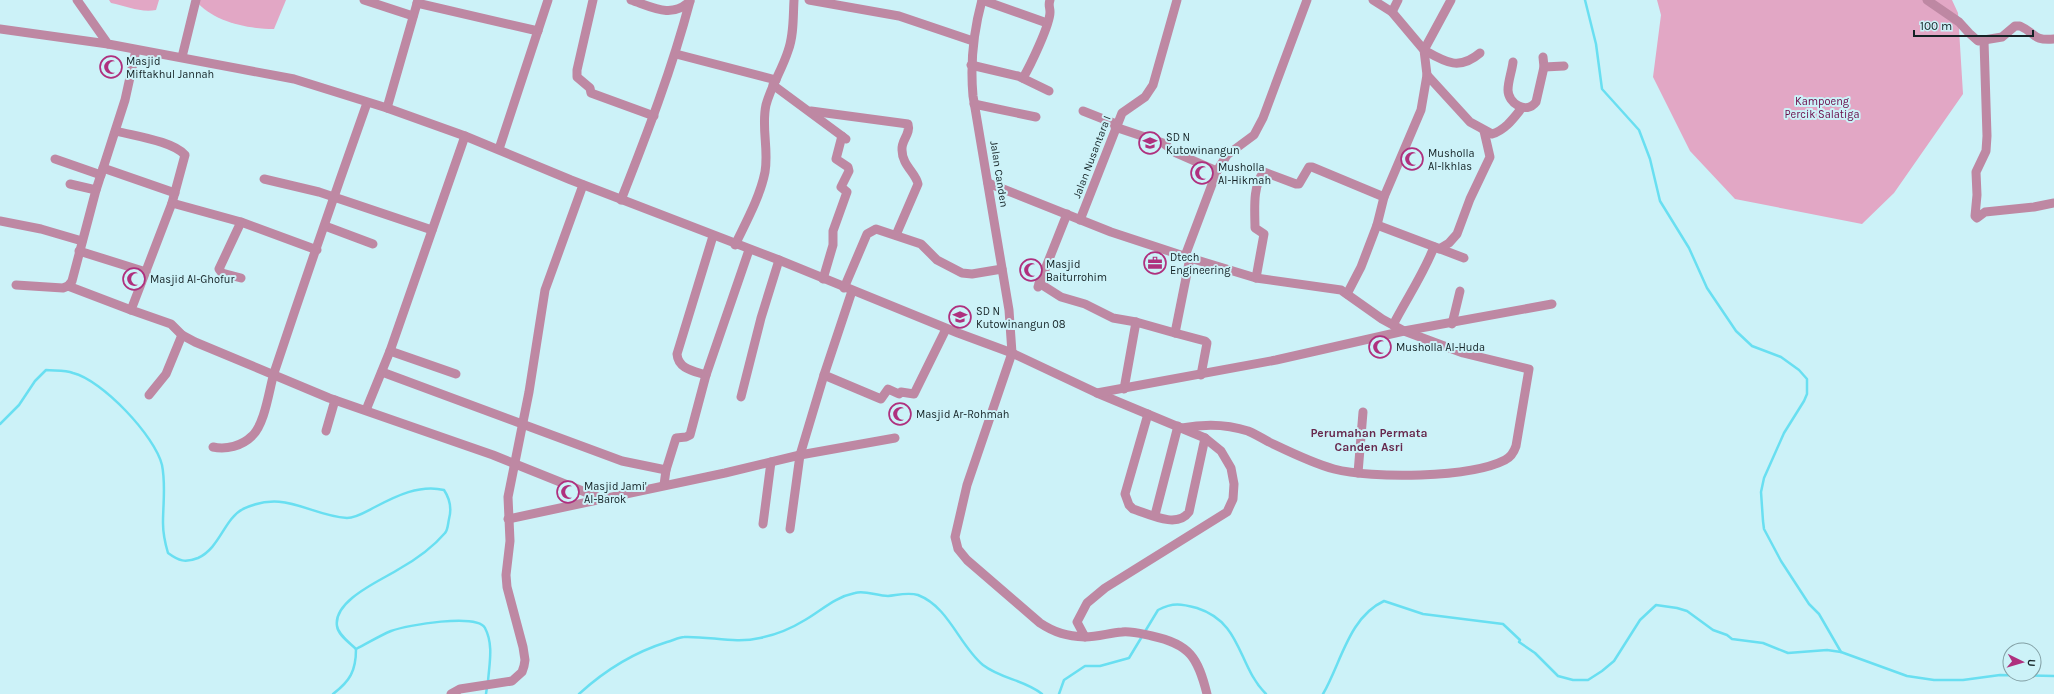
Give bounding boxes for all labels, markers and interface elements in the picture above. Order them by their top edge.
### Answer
scale bar [1914,12,2033,38]
text: 100 m [1920,19,1952,33]
mosque icon: Masjid Miftakhul Jannah [98,54,124,80]
place label: Masjid Miftakhul Jannah [126,55,214,81]
park label: Kampoeng Percik Salatiga [1785,95,1860,121]
street label: Jalan Nusantara I [1070,114,1114,200]
school or university icon: SD N Kutowinangun [1137,130,1163,156]
place label: SD N Kutowinangun [1166,131,1240,157]
street label: Jalan Canden [987,140,1011,208]
mosque icon: Musholla Al-Ikhlas [1399,146,1425,172]
place label: Musholla Al-Ikhlas [1428,147,1475,173]
mosque icon: Musholla Al-Hikmah [1189,160,1215,186]
place label: Musholla Al-Hikmah [1218,161,1271,187]
office icon: Dtech Engineering [1142,250,1168,276]
place label: Dtech Engineering [1170,251,1231,277]
mosque icon: Masjid Baiturrohim [1018,257,1044,283]
place label: Masjid Baiturrohim [1046,258,1107,284]
mosque icon: Masjid Al-Ghofur [121,266,147,292]
place label: Masjid Al-Ghofur [150,273,234,286]
school or university icon: SD N Kutowinangun 08 [947,304,973,330]
place label: SD N Kutowinangun 08 [976,305,1066,331]
mosque icon: Musholla Al-Huda [1367,334,1393,360]
place label: Musholla Al-Huda [1396,341,1485,354]
mosque icon: Masjid Ar-Rohmah [887,401,913,427]
place label: Masjid Ar-Rohmah [916,408,1010,421]
district label: Perumahan Permata Canden Asri [1310,426,1428,454]
mosque icon: Masjid Jami' Al-Barok [555,479,581,505]
place label: Masjid Jami' Al-Barok [584,480,647,506]
north arrow [2002,642,2042,682]
text: U [2025,658,2038,667]

